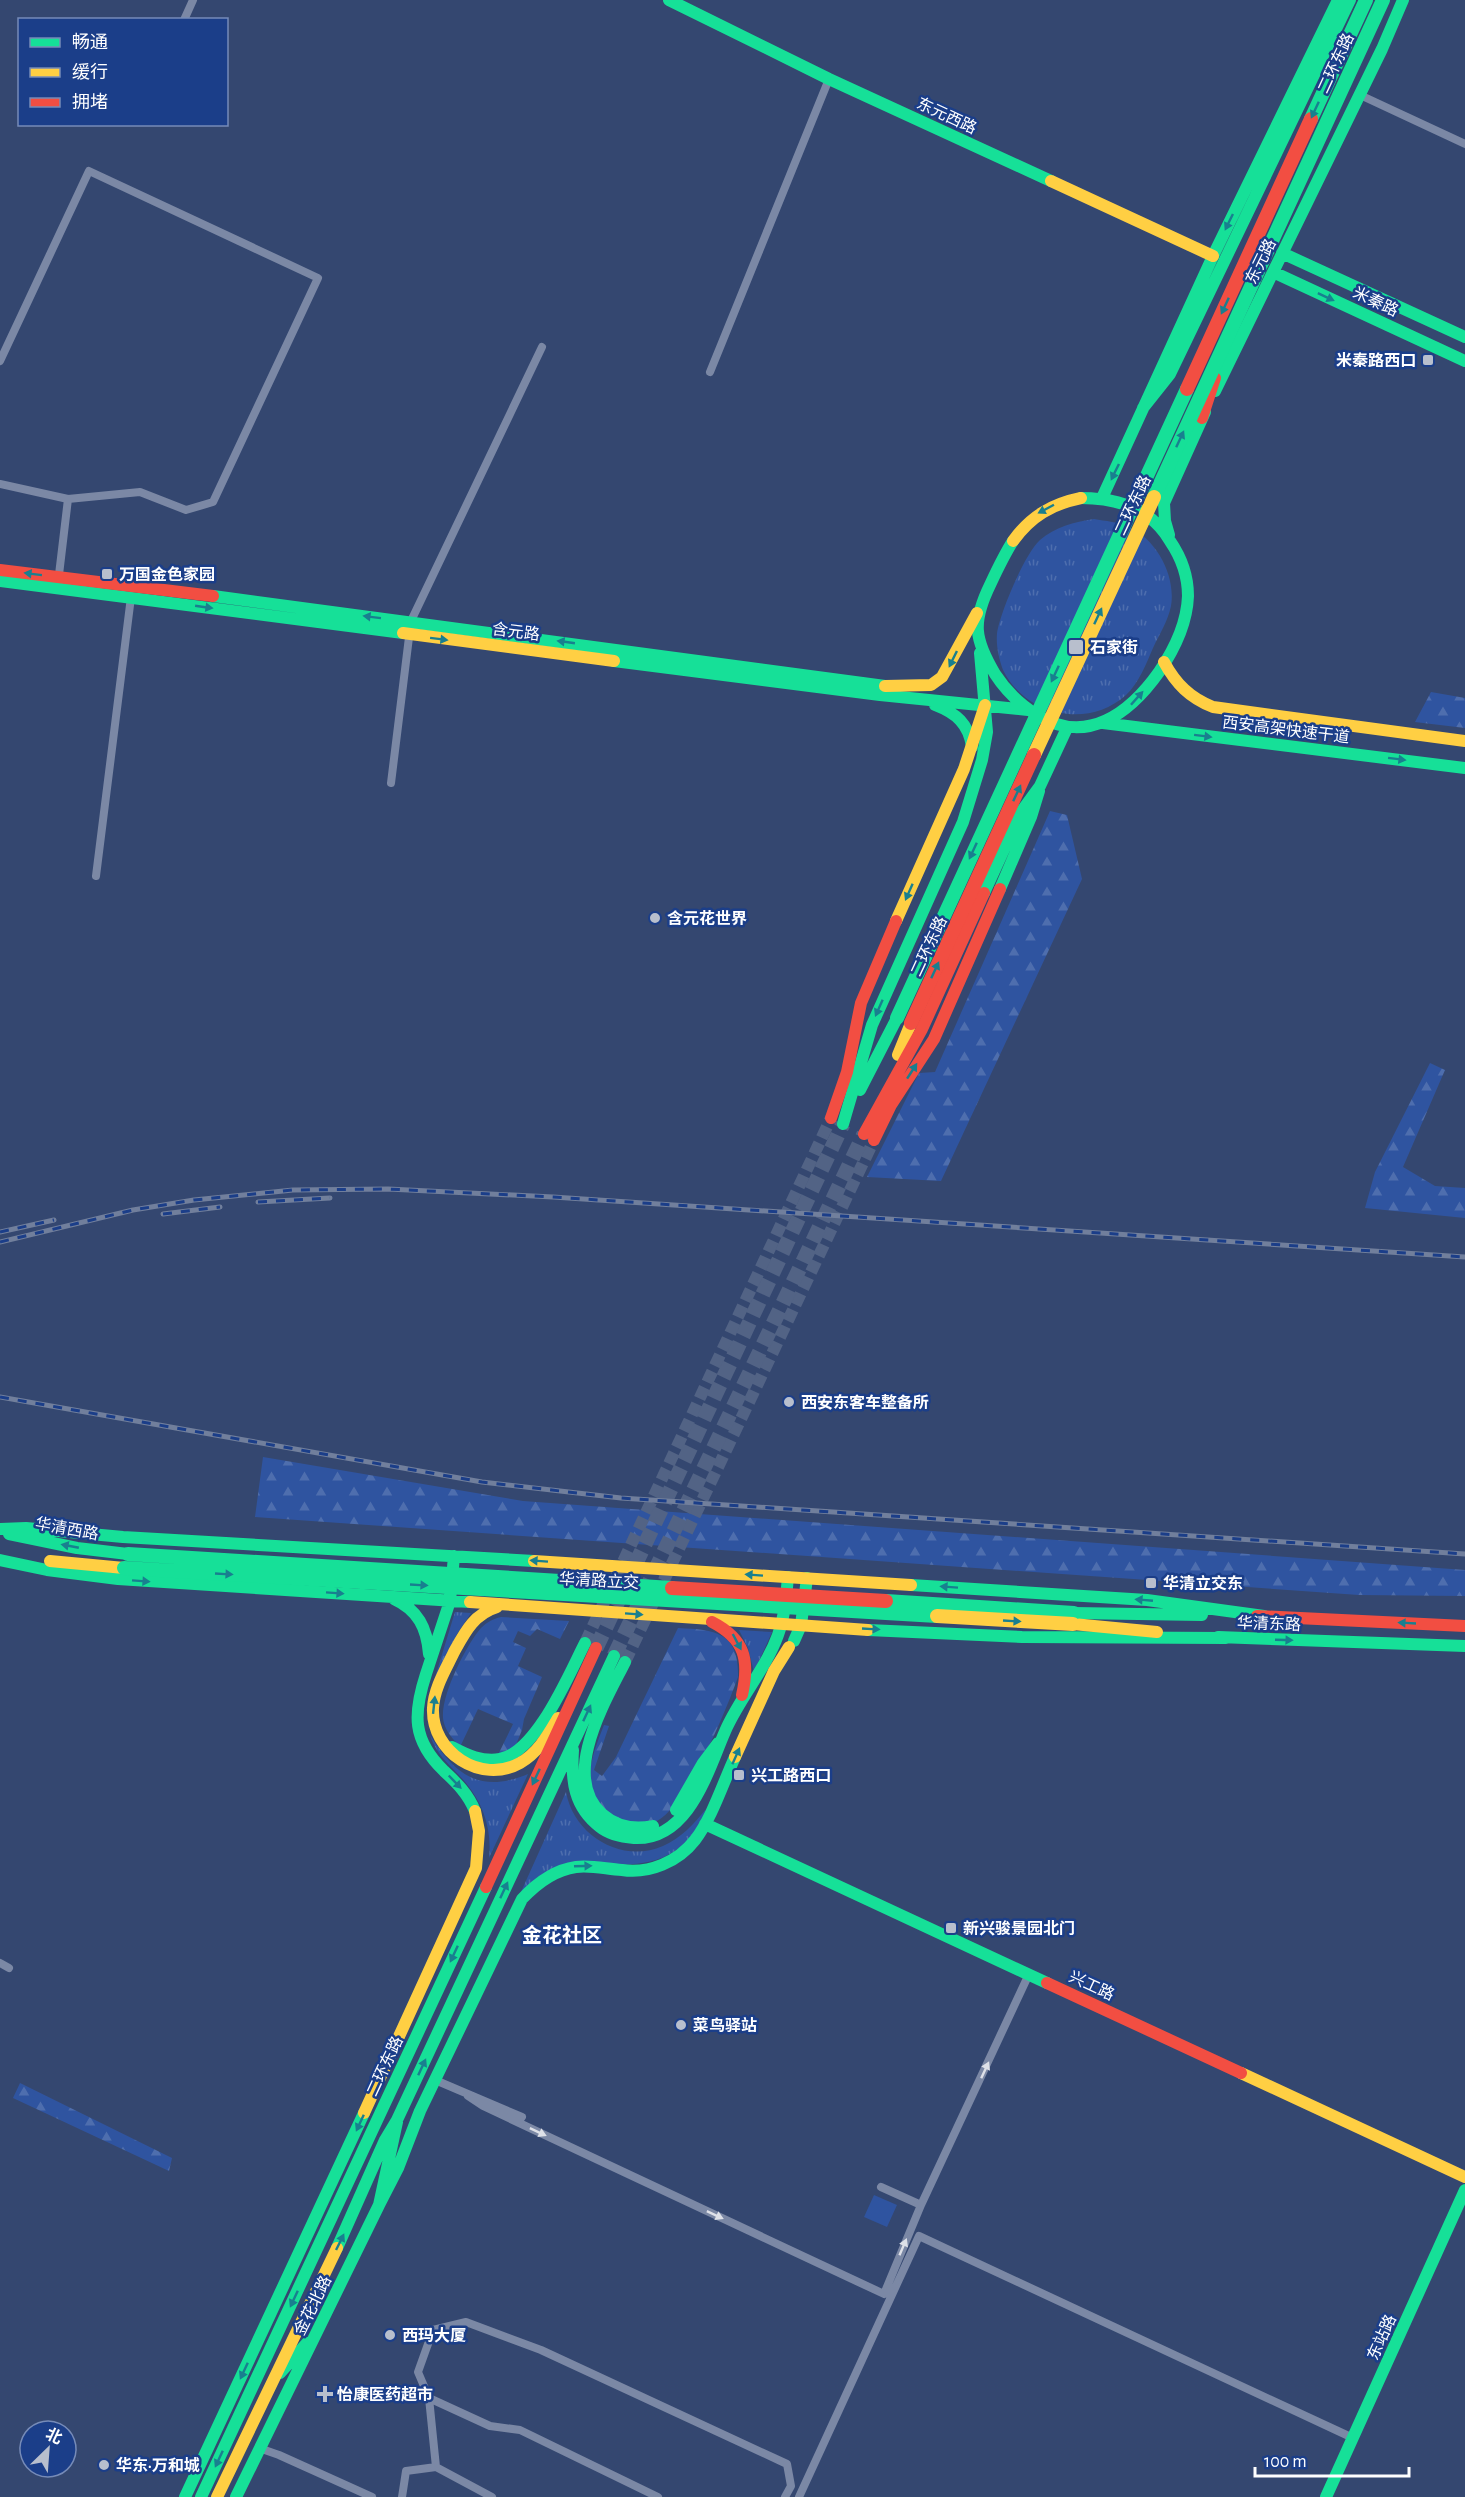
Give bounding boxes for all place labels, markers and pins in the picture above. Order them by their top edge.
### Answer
place label: 米秦路西口 [1336,352,1416,369]
marker: 米秦路西口 [1421,353,1435,367]
place label: 万国金色家园 [119,566,215,583]
marker: 万国金色家园 [100,567,114,581]
marker: 石家街 [1067,638,1085,656]
place label: 石家街 [1090,639,1138,656]
place label: 含元花世界 [667,910,747,927]
marker: 含元花世界 [648,911,662,925]
place label: 西安东客车整备所 [801,1394,929,1411]
marker: 西安东客车整备所 [782,1395,796,1409]
place label: 华清立交东 [1163,1574,1243,1592]
marker: 华清立交东 [1144,1576,1158,1590]
place label: 兴工路西口 [751,1767,831,1784]
marker: 兴工路西口 [732,1768,746,1782]
place label: 新兴骏景园北门 [963,1920,1075,1937]
marker: 新兴骏景园北门 [944,1921,958,1935]
place label: 菜鸟驿站 [693,2017,757,2034]
marker: 菜鸟驿站 [674,2018,688,2032]
place label: 西玛大厦 [402,2327,466,2344]
marker: 西玛大厦 [383,2328,397,2342]
place label: 怡康医药超市 [337,2386,433,2403]
marker: 怡康医药超市 [318,2387,332,2401]
place label: 华东·万和城 [116,2456,200,2474]
marker: 华东·万和城 [97,2458,111,2472]

